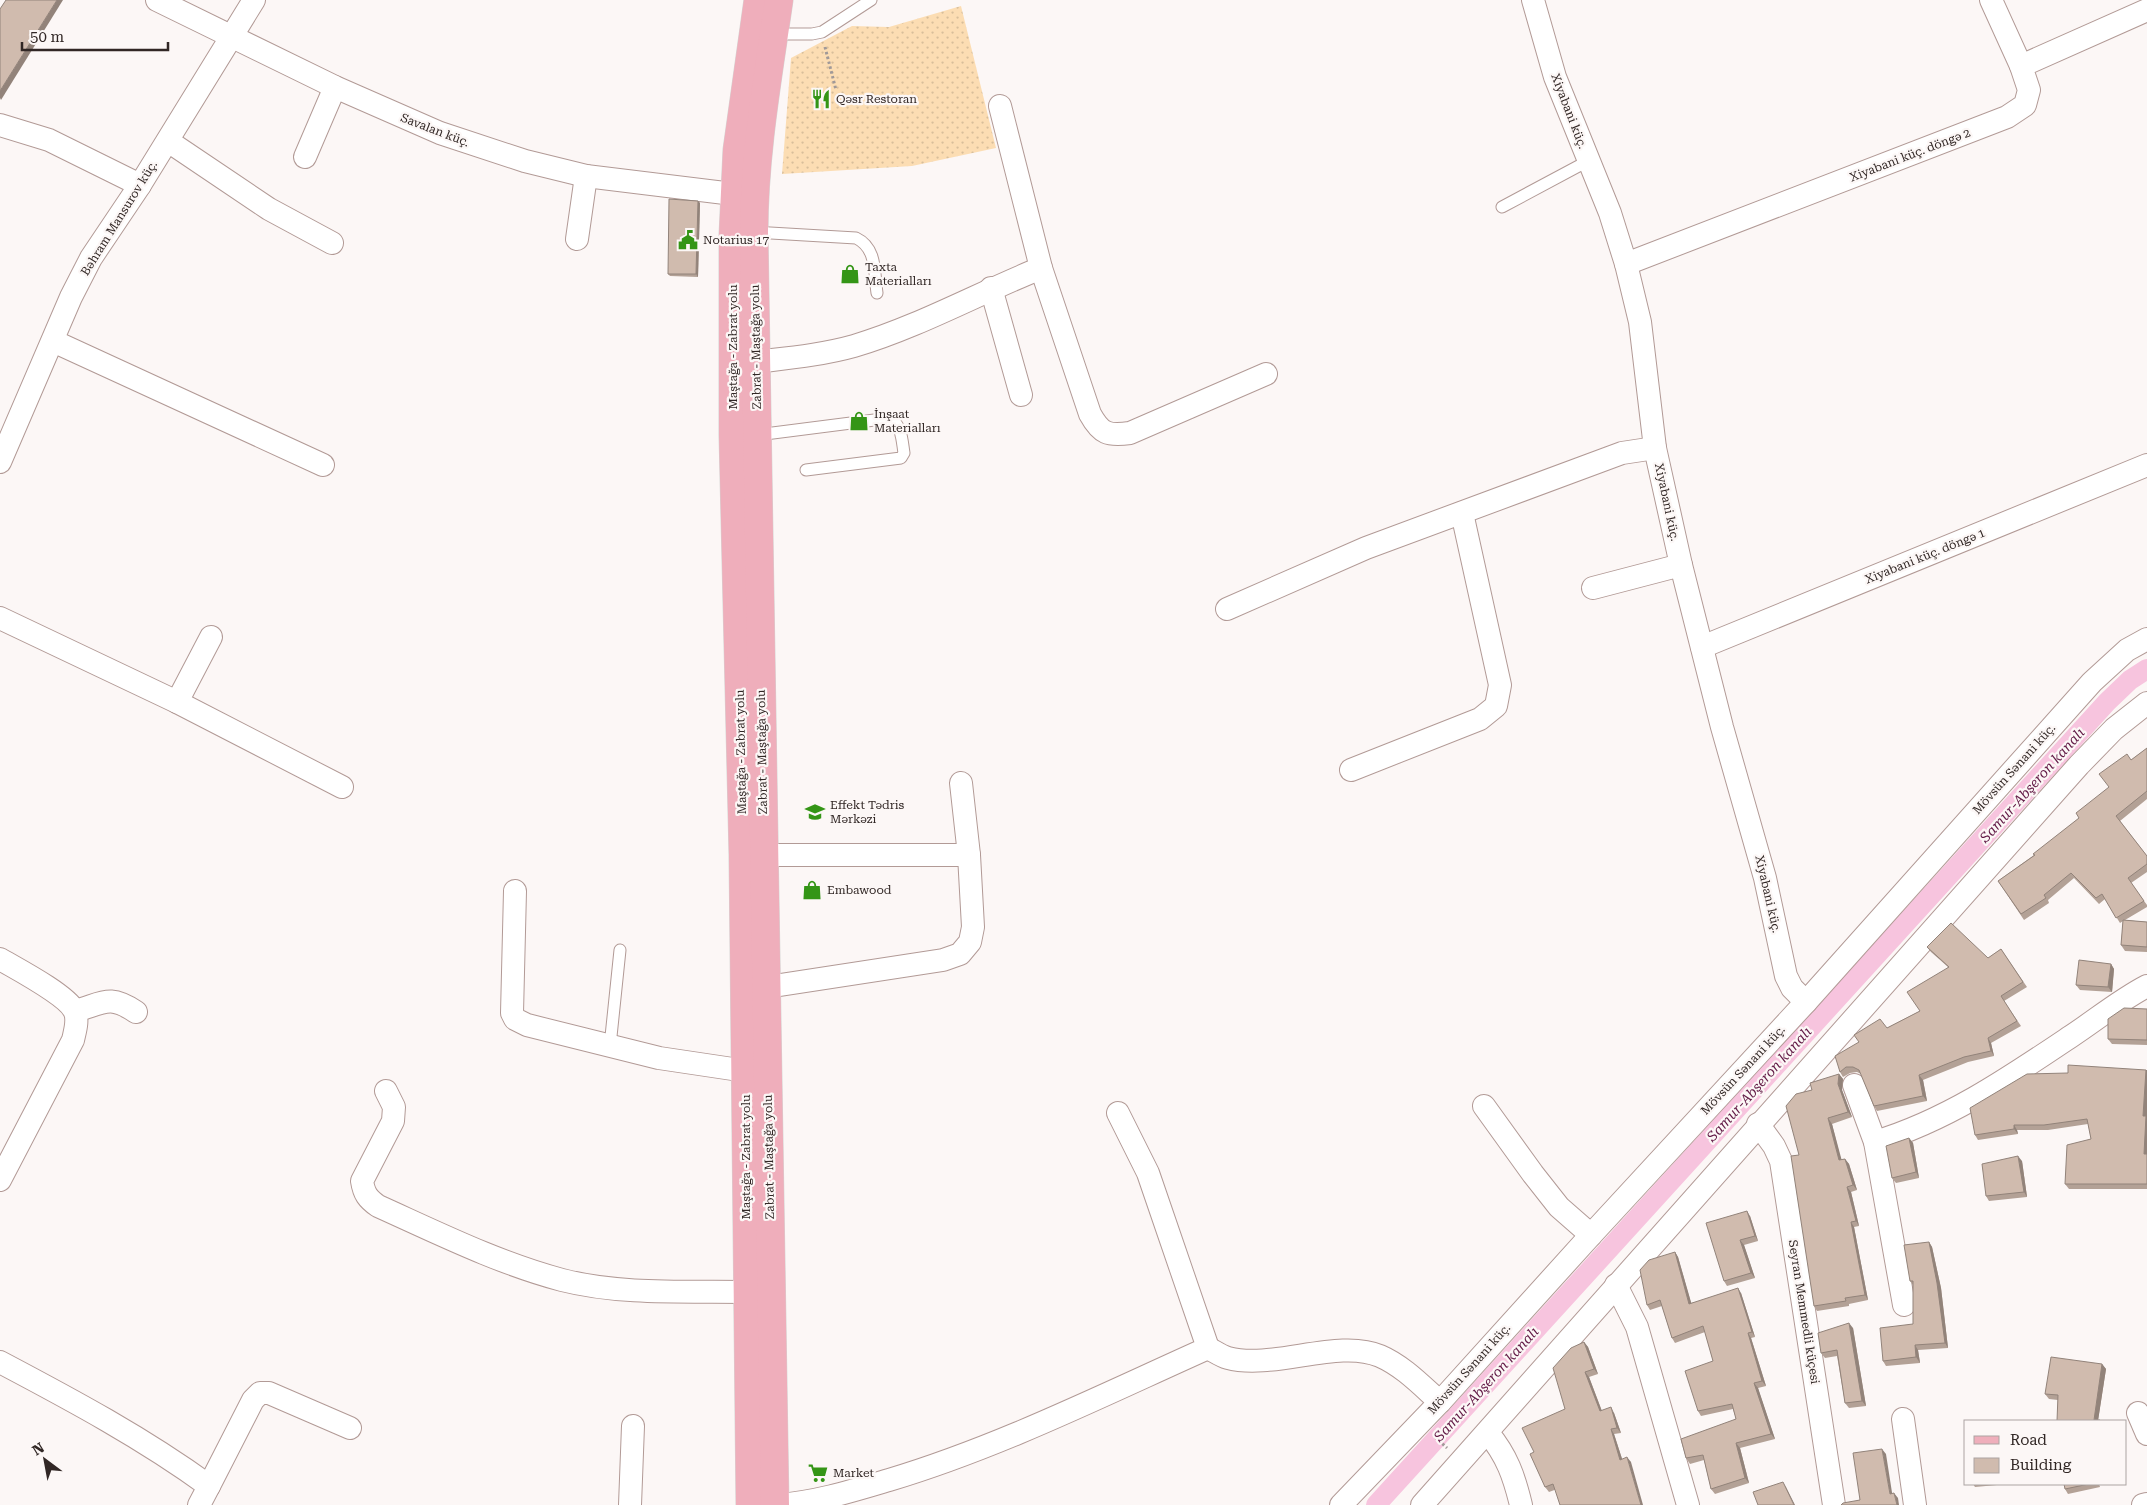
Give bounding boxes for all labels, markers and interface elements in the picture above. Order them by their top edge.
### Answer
scale bar [22,20,169,52]
text: 50 m [30,28,65,46]
street label: Xiyabani küç. [1548,71,1590,151]
restaurant icon: Qəsr Restoran [810,88,832,110]
place label: Qəsr Restoran [836,92,917,106]
street label: Savalan küç. [399,110,471,150]
street label: Xiyabani küç. döngə 2 [1848,125,1973,185]
street label: Bəhram Mansurov küç. [78,158,160,278]
public building icon: Notarius 17 [677,229,699,251]
place label: Notarius 17 [703,233,769,247]
place label: Taxta Materialları [865,260,932,288]
shop icon: Taxta Materialları [839,263,861,285]
street label: Maştağa - Zabrat yolu [726,284,740,409]
street label: Zabrat - Maştağa yolu [748,284,764,410]
place label: İnşaat Materialları [874,407,941,435]
shop icon: İnşaat Materialları [848,410,870,432]
street label: Xiyabani küç. [1652,462,1682,542]
street label: Xiyabani küç. döngə 1 [1863,525,1987,587]
street label: Maştağa - Zabrat yolu [733,689,749,815]
street label: Zabrat - Maştağa yolu [754,689,770,815]
street label: Mövsün Sənani küç. [1970,721,2058,817]
water label: Samur-Abşeron kanalı [1976,725,2088,846]
place label: Effekt Tədris Mərkəzi [830,798,905,826]
school or university icon: Effekt Tədris Mərkəzi [804,801,826,823]
street label: Xiyabani küç. [1752,854,1784,934]
shop icon: Embawood [801,879,823,901]
place label: Embawood [827,883,892,897]
street label: Mövsün Sənani küç. [1698,1023,1788,1117]
water label: Samur-Abşeron kanalı [1703,1024,1815,1145]
street label: Maştağa - Zabrat yolu [739,1094,753,1219]
street label: Zabrat - Maştağa yolu [761,1094,777,1220]
street label: Seyran Memmedli küçesi [1786,1239,1822,1385]
street label: Mövsün Sənani küç. [1425,1321,1513,1417]
water label: Samur-Abşeron kanalı [1430,1324,1542,1445]
legend [1964,1420,2127,1485]
text: Road [2010,1431,2047,1449]
north arrow [20,1435,70,1485]
text: N [29,1439,47,1459]
text: Building [2010,1456,2072,1474]
supermarket icon: Market [807,1462,829,1484]
place label: Market [833,1466,875,1480]

